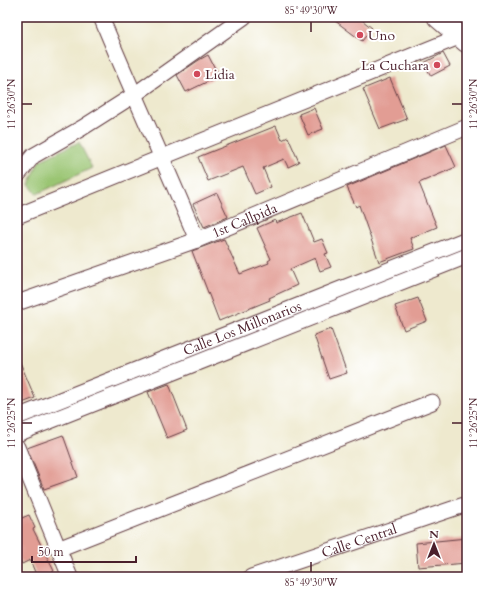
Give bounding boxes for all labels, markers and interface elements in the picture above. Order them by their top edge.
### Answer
text: 85°49'30"W [284,4,339,18]
place label: Uno [368,26,395,45]
marker: Uno [355,30,365,40]
place label: La Cuchara [361,56,429,75]
marker: La Cuchara [432,60,442,70]
place label: Lidia [205,65,235,84]
marker: Lidia [192,69,202,79]
text: 11°26'30"N [5,78,19,129]
text: 11°26'30"N [467,78,481,129]
street label: 1st Callpida [209,199,280,243]
street label: Calle Los Millonarios [180,296,304,360]
text: 11°26'25"N [5,397,19,448]
text: 11°26'25"N [467,397,481,448]
street label: Calle Central [319,519,400,563]
north arrow [414,524,454,564]
text: N [429,527,439,542]
scale bar [32,538,136,564]
text: 50 m [38,544,65,560]
text: 85°49'30"W [284,576,339,590]

